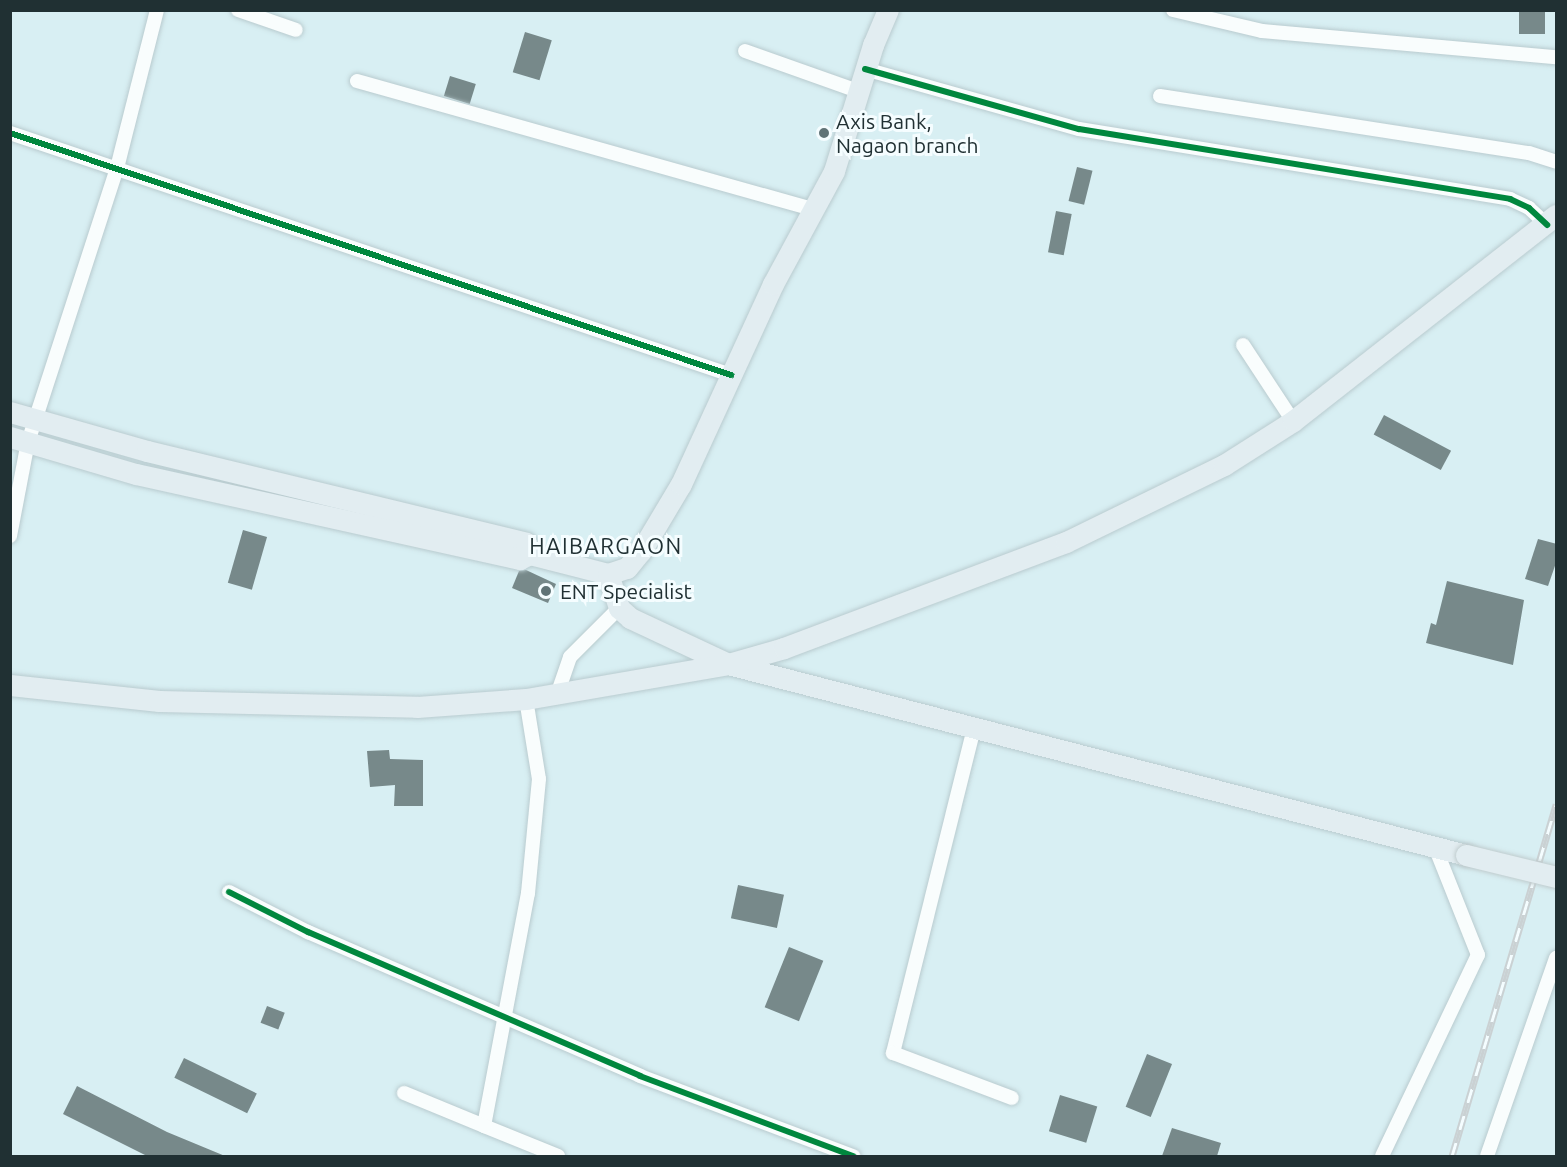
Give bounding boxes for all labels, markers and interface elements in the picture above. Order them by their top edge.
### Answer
place label: Axis Bank, Nagaon branch [836,108,979,158]
marker: Axis Bank, Nagaon branch [817,126,831,140]
district label: HAIBARGAON [529,533,683,559]
place label: ENT Specialist [560,578,692,604]
marker: ENT Specialist [537,582,555,600]

